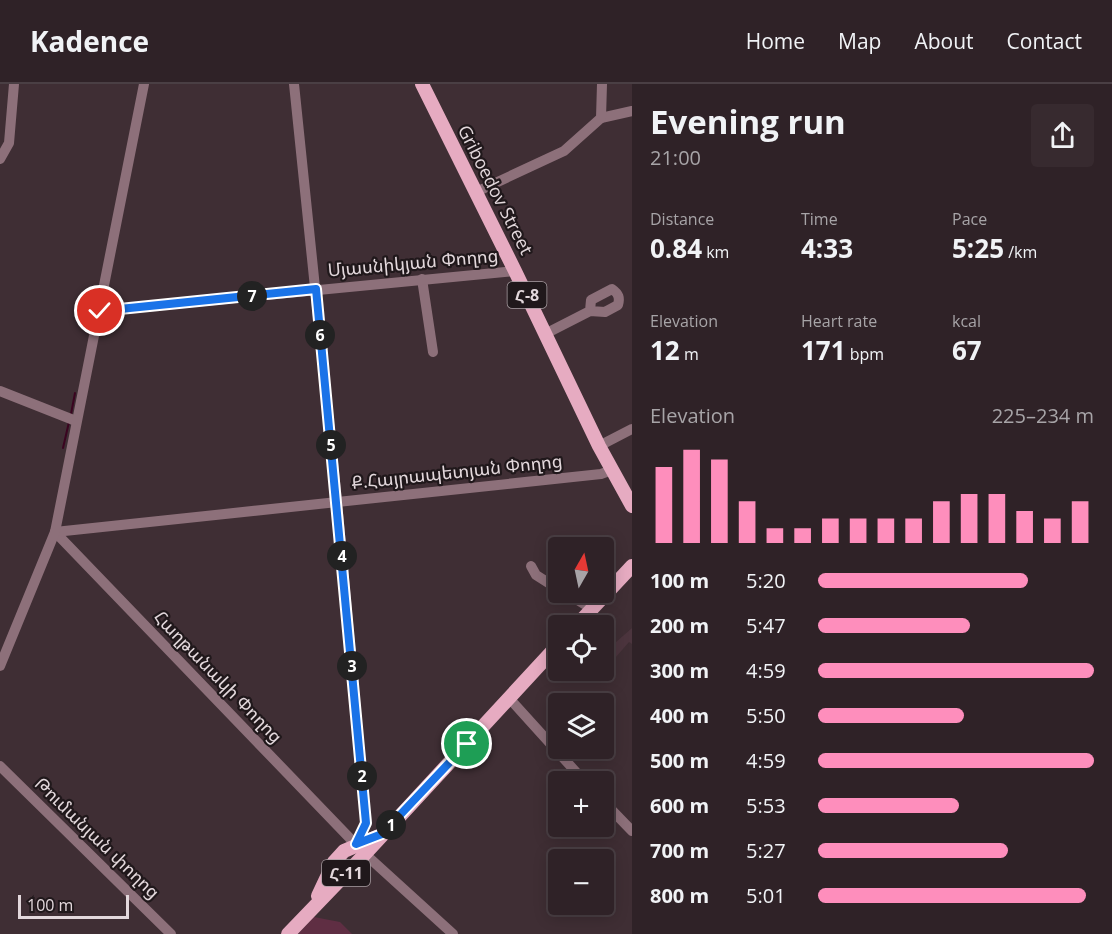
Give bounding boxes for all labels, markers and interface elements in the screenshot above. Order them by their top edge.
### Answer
text: Kadence [30,22,149,60]
text: Home [746,27,805,55]
text: Map [838,27,881,55]
text: About [914,27,974,55]
text: Contact [1007,27,1082,55]
text: Evening run [650,99,846,144]
button: share [1031,104,1094,167]
street label: Griboedov Street [453,121,539,259]
text: 21:00 [650,144,701,171]
text: Distance [650,208,714,230]
text: Time [801,208,838,230]
text: Pace [952,208,987,230]
text: 0.84 [650,230,702,266]
text: 4:33 [801,230,853,266]
text: 5:25 [952,230,1004,266]
text: km [702,241,729,263]
text: /km [1004,241,1037,263]
street label: Մյասնիկյան Փողոց [327,243,499,281]
pin: 7 [237,281,267,311]
road number: Հ-8 [508,282,546,308]
pin [74,285,125,336]
text: 7 [247,285,257,307]
icon: check [83,294,116,327]
text: Elevation [650,310,718,332]
text: Heart rate [801,310,877,332]
text: kcal [952,310,981,332]
pin: 6 [305,320,335,350]
text: 6 [315,324,325,346]
text: 12 [650,332,680,368]
text: 171 [801,332,846,368]
text: 67 [952,332,982,368]
text: m [680,343,699,365]
text: bpm [846,343,884,365]
text: Elevation [650,402,735,429]
text: 225–234 m [992,402,1094,429]
pin: 5 [316,430,346,460]
text: 5 [326,434,336,456]
street label: Ք.Հայրապետյան Փողոց [350,448,563,494]
north arrow [548,537,614,603]
map controls [548,537,614,915]
pin: 4 [327,541,357,571]
text: 4 [337,545,347,567]
text: 100 m [650,567,709,594]
text: 5:20 [746,567,786,594]
street label: Հաղթանակի Փողոց [149,605,288,748]
text: 200 m [650,612,709,639]
text: 5:47 [746,612,786,639]
button: locate [548,615,614,681]
pin: 3 [337,651,367,681]
text: 3 [347,655,357,677]
text: 300 m [650,657,709,684]
text: 4:59 [746,657,786,684]
button: layers [548,693,614,759]
text: 400 m [650,702,709,729]
text: 5:50 [746,702,786,729]
pin [441,718,492,769]
icon: arrive [450,727,483,760]
text: 500 m [650,747,709,774]
text: 4:59 [746,747,786,774]
pin: 2 [347,761,377,791]
text: 2 [357,765,367,787]
street label: Թումանյան փողոց [30,771,165,903]
button: + [548,771,614,837]
text: 600 m [650,792,709,819]
text: 5:53 [746,792,786,819]
pin: 1 [376,810,406,840]
text: 1 [386,814,396,836]
text: 700 m [650,837,709,864]
text: 5:27 [746,837,786,864]
button: − [548,849,614,915]
road number: Հ-11 [322,860,370,886]
text: 800 m [650,882,709,909]
text: 5:01 [746,882,786,909]
scale bar [18,892,129,920]
text: 100 m [27,894,73,916]

